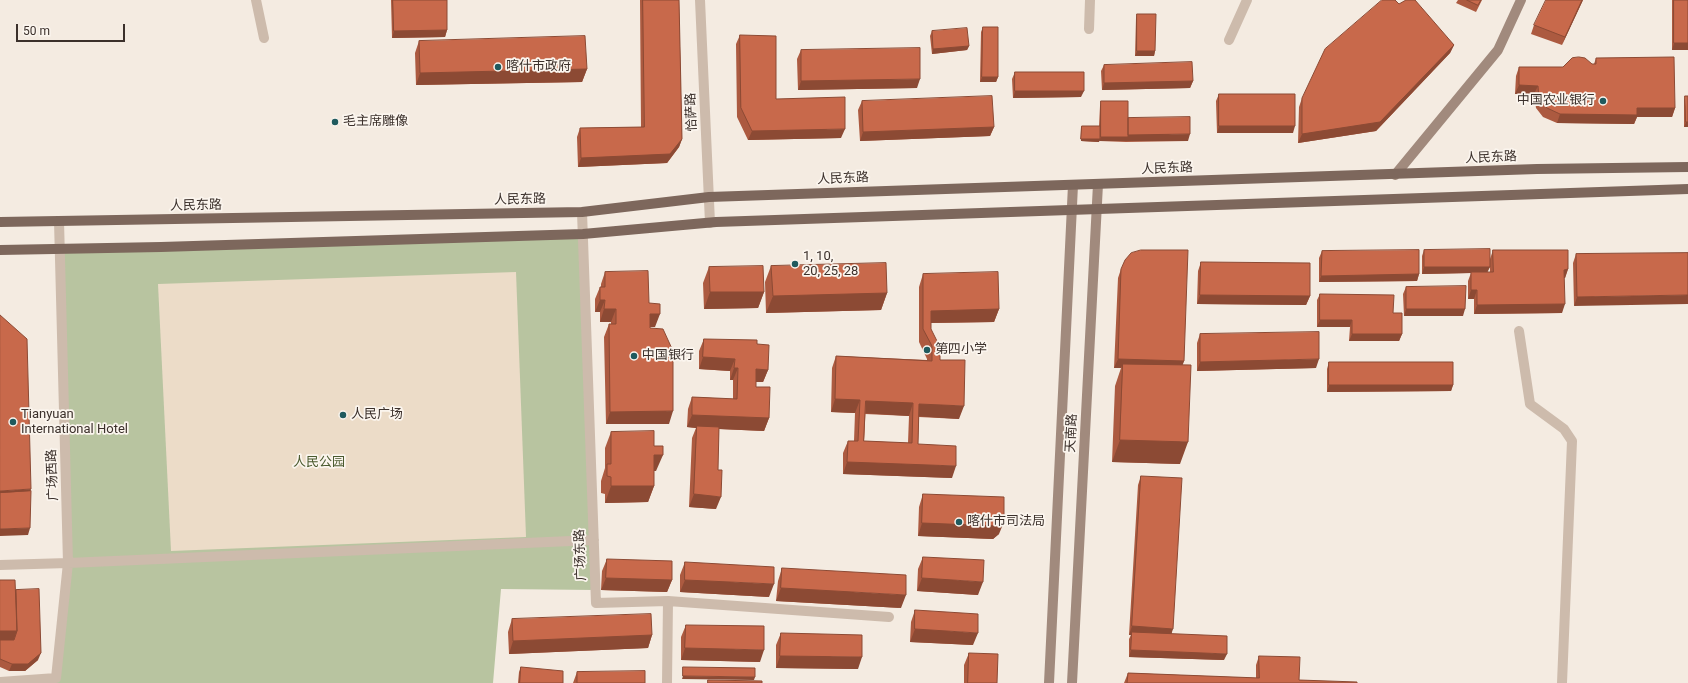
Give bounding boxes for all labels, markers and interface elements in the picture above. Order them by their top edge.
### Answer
scale bar [18,16,127,42]
text: 50 m [23,24,50,38]
place label: 喀什市政府 [506,59,571,75]
marker: 喀什市政府 [493,62,503,72]
street label: 恰萨路 [684,92,700,132]
place label: 中国农业银行 [1517,93,1595,109]
marker: 中国农业银行 [1598,96,1608,106]
place label: 毛主席雕像 [343,114,408,130]
marker: 毛主席雕像 [330,117,340,127]
street label: 人民东路 [1465,149,1517,167]
street label: 人民东路 [1141,160,1193,178]
street label: 人民东路 [817,170,869,188]
street label: 人民东路 [494,192,546,208]
street label: 人民东路 [170,198,222,214]
place label: 1, 10, 20, 25, 28 [803,249,858,280]
marker: 1, 10, 20, 25, 28 [790,259,800,269]
place label: 第四小学 [935,342,987,358]
marker: 第四小学 [922,345,932,355]
place label: 中国银行 [642,348,694,364]
marker: 中国银行 [629,351,639,361]
place label: Tianyuan International Hotel [21,407,128,438]
place label: 人民广场 [351,407,403,423]
marker: 人民广场 [338,410,348,420]
street label: 天南路 [1063,413,1081,453]
marker: Tianyuan International Hotel [8,417,18,427]
street label: 广场西路 [44,449,62,501]
park label: 人民公园 [293,455,345,471]
place label: 喀什市司法局 [967,514,1045,530]
marker: 喀什市司法局 [954,517,964,527]
street label: 广场东路 [572,529,590,581]

